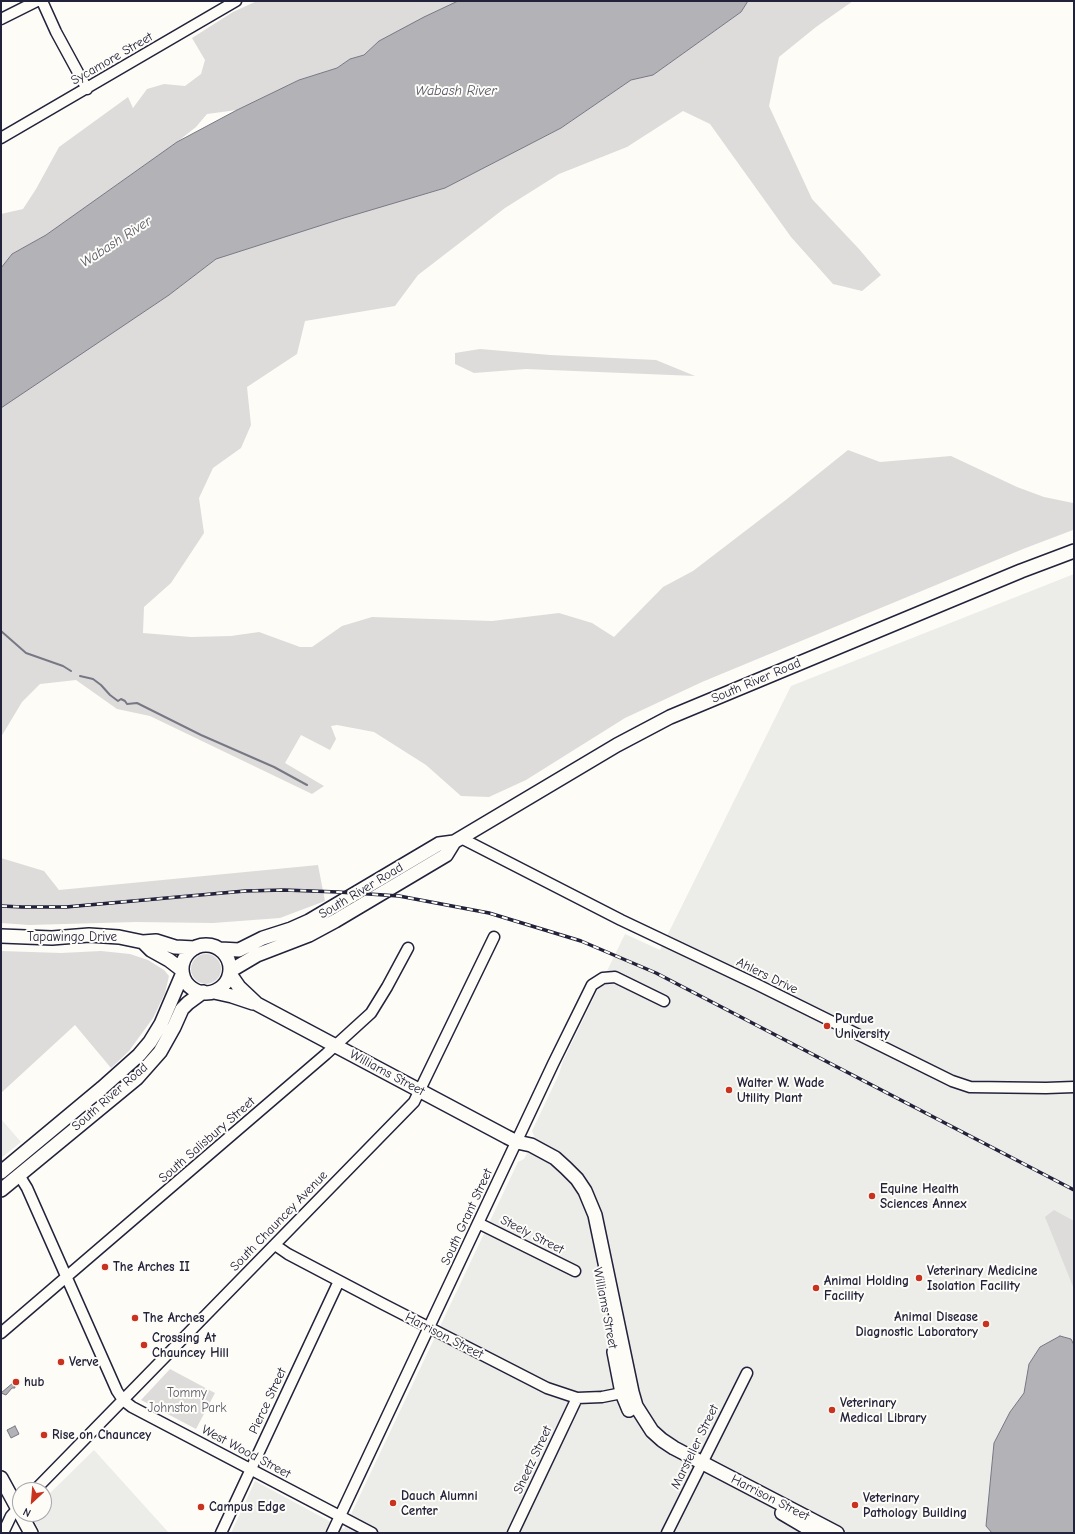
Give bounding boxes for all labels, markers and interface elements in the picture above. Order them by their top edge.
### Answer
street label: Sycamore Street [68,29,156,89]
water label: Wabash River [415,83,497,99]
water label: Wabash River [77,213,155,271]
street label: South River Road [709,655,803,707]
street label: South River Road [316,860,406,922]
street label: Tapawingo Drive [27,929,117,945]
street label: Ahlers Drive [734,954,800,998]
place label: Purdue University [835,1011,890,1042]
marker: Purdue University [822,1021,832,1031]
street label: Williams Street [347,1047,427,1099]
street label: South River Road [69,1060,151,1134]
place label: Walter W. Wade Utility Plant [737,1075,824,1106]
marker: Walter W. Wade Utility Plant [724,1085,734,1095]
street label: South Salisbury Street [156,1094,258,1186]
street label: South Grant Street [438,1166,496,1268]
street label: South Chauncey Avenue [227,1167,331,1275]
place label: Equine Health Sciences Annex [880,1181,967,1212]
marker: Equine Health Sciences Annex [867,1191,877,1201]
street label: Steely Street [498,1212,566,1258]
place label: The Arches II [113,1259,190,1275]
marker: The Arches II [100,1262,110,1272]
place label: Veterinary Medicine Isolation Facility [927,1263,1037,1294]
street label: Williams Street [589,1266,621,1350]
place label: Animal Holding Facility [824,1273,909,1304]
marker: Veterinary Medicine Isolation Facility [914,1273,924,1283]
marker: Animal Holding Facility [811,1283,821,1293]
place label: Animal Disease Diagnostic Laboratory [855,1309,978,1340]
place label: The Arches [143,1310,205,1326]
street label: Harrison Street [402,1310,486,1362]
marker: The Arches [130,1313,140,1323]
marker: Animal Disease Diagnostic Laboratory [981,1319,991,1329]
place label: Crossing At Chauncey Hill [152,1330,229,1361]
marker: Crossing At Chauncey Hill [139,1340,149,1350]
place label: Verve [69,1354,99,1370]
marker: Verve [56,1357,66,1367]
street label: Pierce Street [246,1365,290,1437]
place label: hub [24,1374,44,1390]
marker: hub [11,1377,21,1387]
park label: Tommy Johnston Park [147,1385,227,1416]
place label: Veterinary Medical Library [840,1395,927,1426]
street label: Marsteller Street [668,1402,722,1492]
marker: Veterinary Medical Library [827,1405,837,1415]
street label: West Wood Street [199,1422,293,1482]
street label: Sheetz Street [510,1423,556,1497]
place label: Rise on Chauncey [52,1427,151,1443]
marker: Rise on Chauncey [39,1430,49,1440]
street label: Harrison Street [728,1472,812,1524]
north arrow [12,1482,52,1522]
place label: Dauch Alumni Center [401,1488,478,1519]
place label: Veterinary Pathology Building [863,1490,967,1521]
marker: Dauch Alumni Center [388,1498,398,1508]
place label: Campus Edge [209,1499,285,1515]
marker: Veterinary Pathology Building [850,1500,860,1510]
marker: Campus Edge [196,1502,206,1512]
text: N [21,1505,33,1520]

